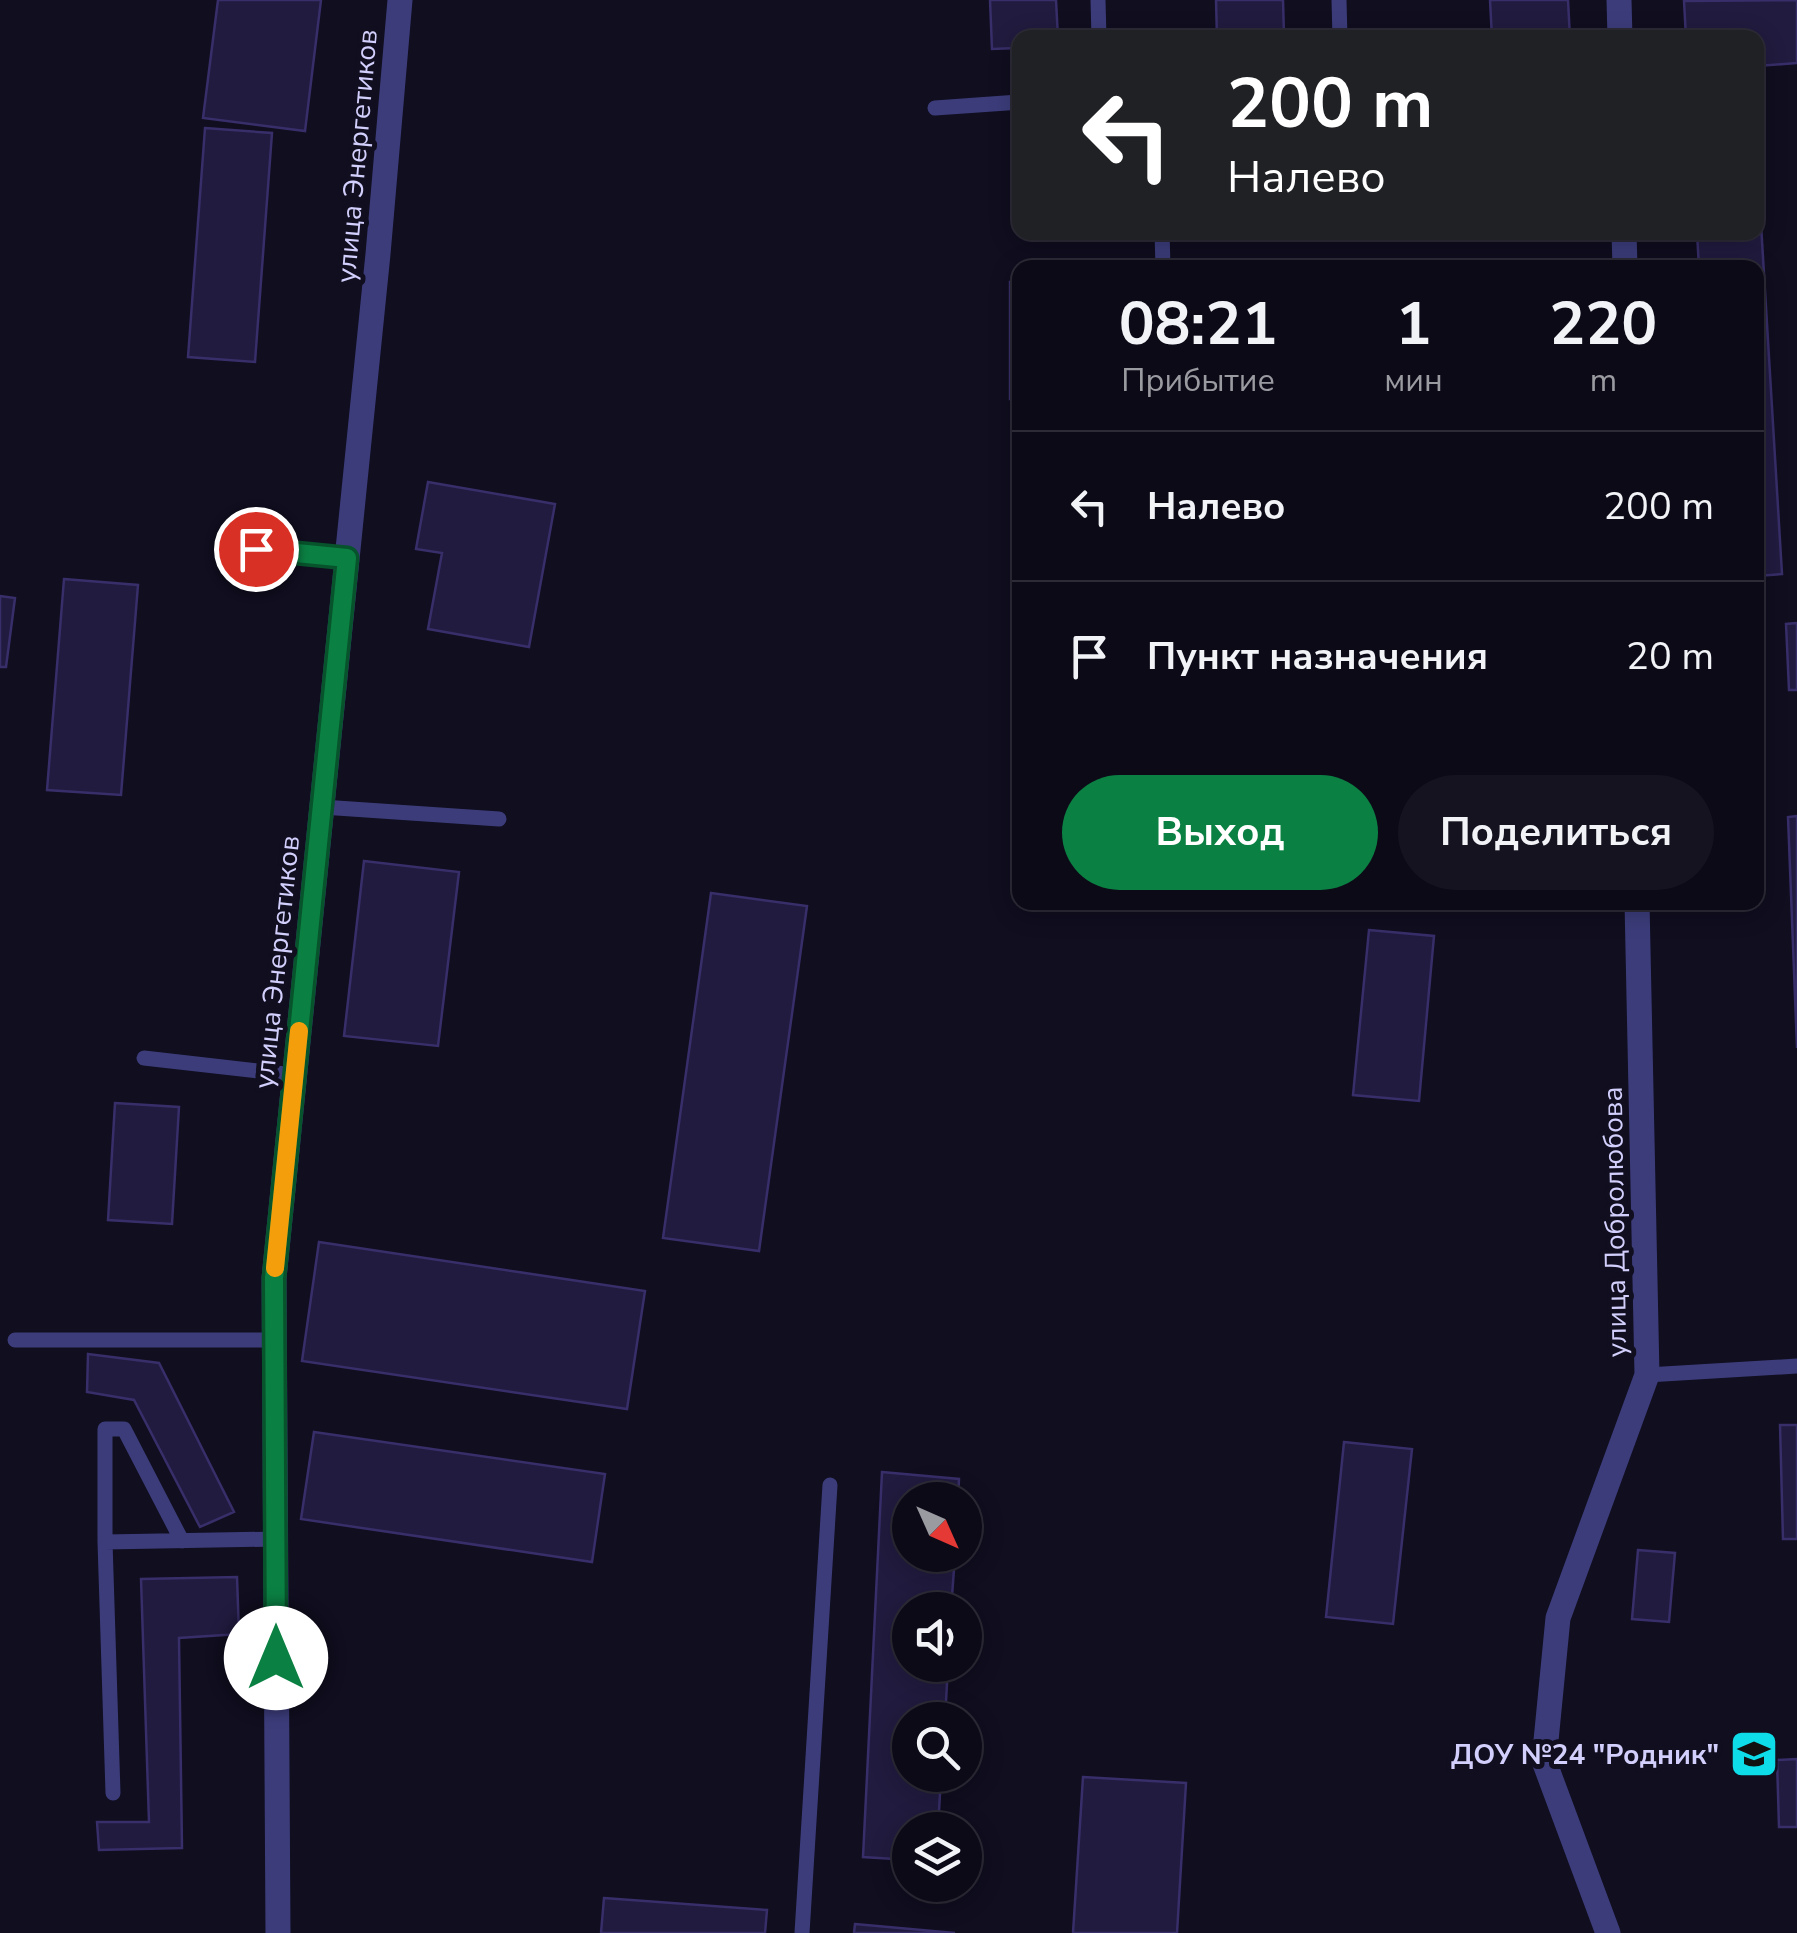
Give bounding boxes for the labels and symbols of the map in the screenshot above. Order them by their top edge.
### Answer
street label: улица Энергетиков [327,28,387,284]
pin [214,507,299,592]
street label: улица Энергетиков [245,834,309,1091]
street label: улица Добролюбова [1594,1086,1636,1358]
north arrow [892,1482,982,1572]
position arrow [224,1606,328,1710]
school or university icon: ДОУ №24 "Родник" [1728,1728,1780,1780]
place label: ДОУ №24 "Родник" [1451,1736,1719,1774]

